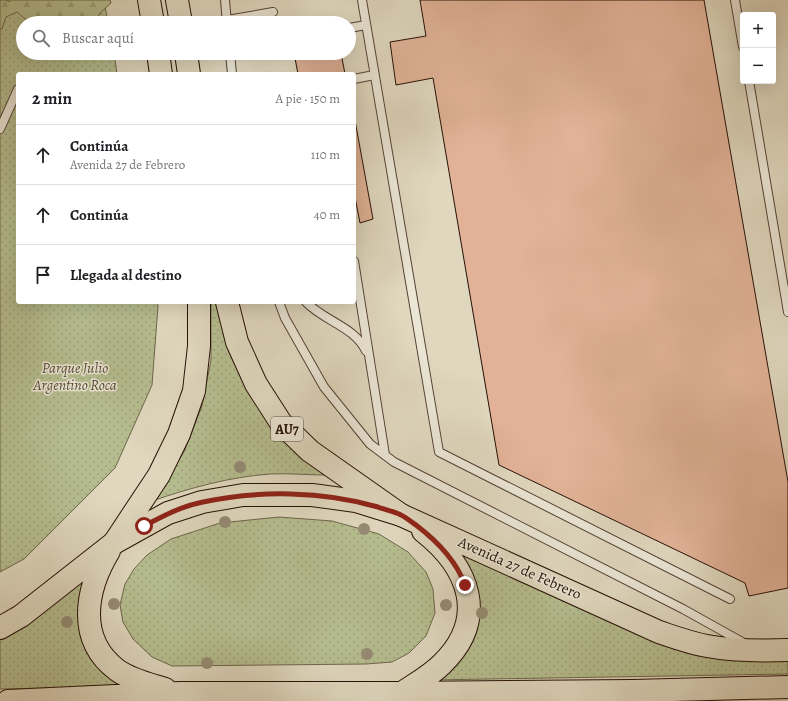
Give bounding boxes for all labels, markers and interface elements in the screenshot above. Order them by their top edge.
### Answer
map controls [740,12,776,84]
button: + [740,12,776,48]
search box [16,16,356,60]
icon: search [30,27,52,49]
text: Buscar aquí [62,28,134,48]
button: − [740,48,776,84]
text: 2 min [32,87,72,110]
text: A pie · 150 m [275,90,340,107]
text: Continúa [70,136,128,156]
icon: ahead [32,144,54,166]
text: 110 m [311,146,340,163]
text: Avenida 27 de Febrero [70,156,185,173]
icon: ahead [32,204,54,226]
text: Continúa [70,205,128,225]
text: 40 m [314,206,340,223]
icon: arrive [32,264,54,286]
text: Llegada al destino [70,265,182,285]
park label: Parque Julio Argentino Roca [32,358,117,395]
road number: AU7 [271,417,303,441]
route start [135,517,153,535]
street label: Avenida 27 de Febrero [454,531,585,604]
route end [456,576,474,594]

